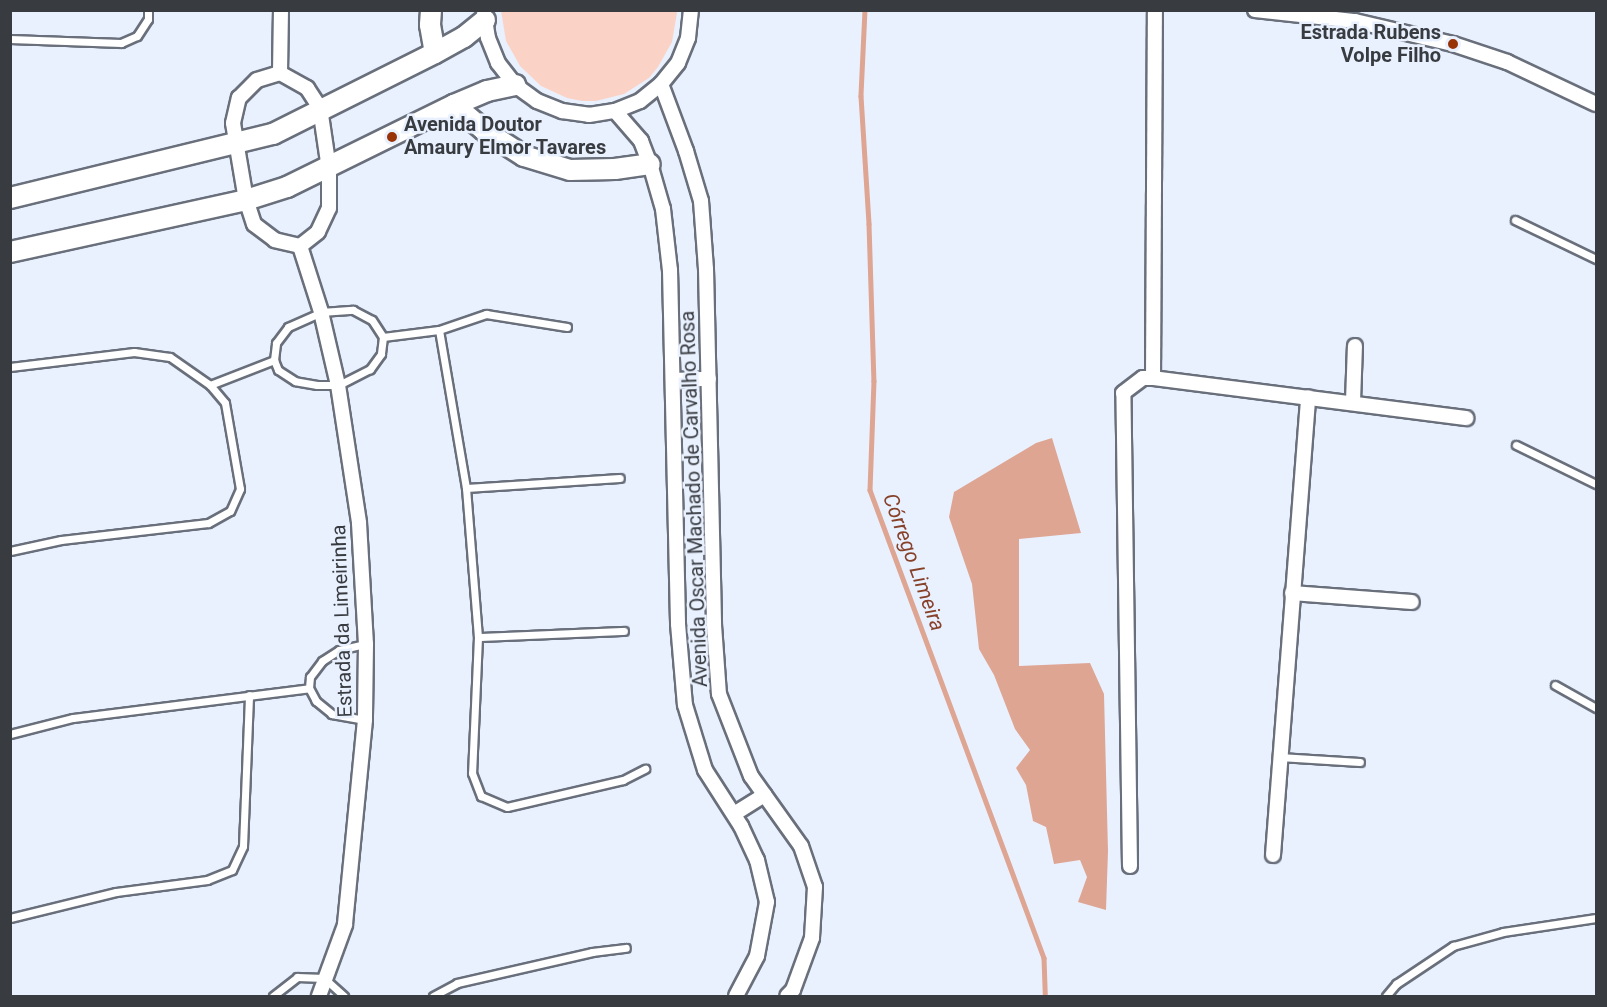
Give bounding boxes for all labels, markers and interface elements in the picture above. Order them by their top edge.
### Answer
place label: Estrada Rubens Volpe Filho [1301,20,1441,67]
marker: Estrada Rubens Volpe Filho [1446,37,1460,51]
place label: Avenida Doutor Amaury Elmor Tavares [404,113,607,160]
marker: Avenida Doutor Amaury Elmor Tavares [385,130,399,144]
street label: Avenida Oscar Machado de Carvalho Rosa [675,310,713,688]
water label: Córrego Limeira [877,490,951,634]
street label: Estrada da Limeirinha [327,524,357,718]

